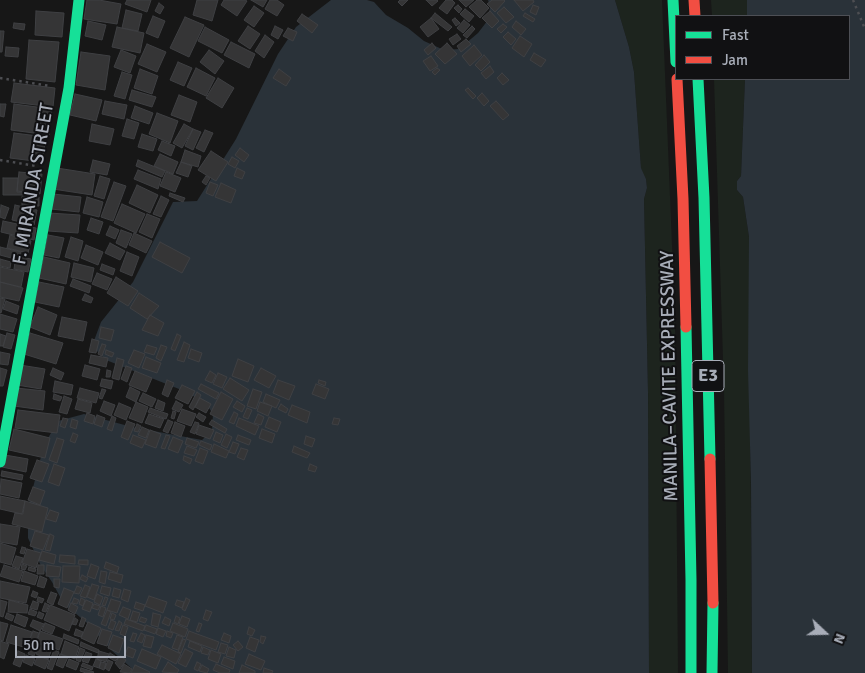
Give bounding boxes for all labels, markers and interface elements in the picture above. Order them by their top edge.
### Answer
legend [675,15,850,80]
text: Fast [722,26,749,44]
text: Jam [722,51,748,69]
street label: F. MIRANDA STREET [9,101,59,267]
street label: MANILA–CAVITE EXPRESSWAY [656,250,684,502]
road number: E3 [692,361,724,392]
north arrow [800,608,850,658]
scale bar [18,626,129,658]
text: N [830,631,849,646]
text: 50 m [23,636,54,654]

